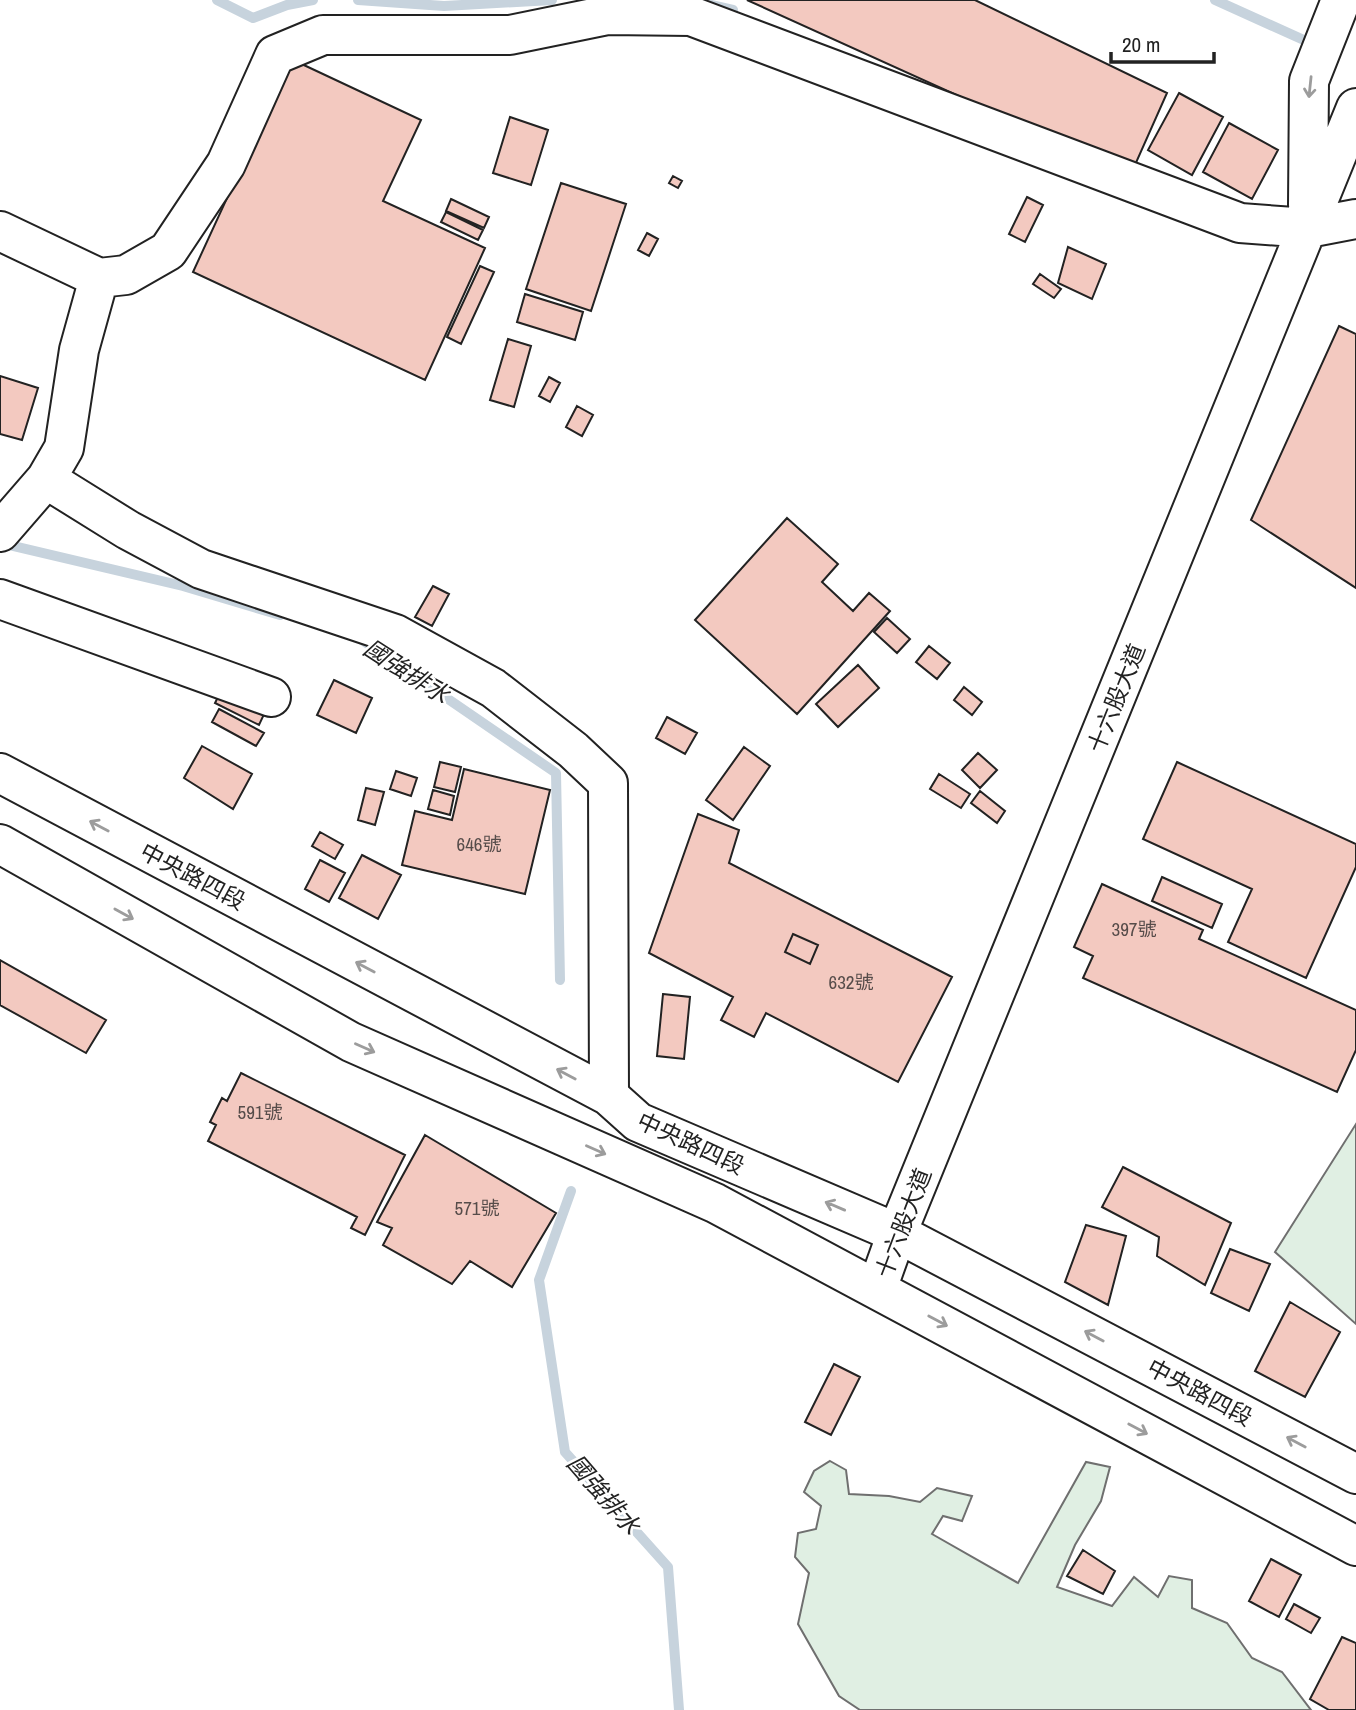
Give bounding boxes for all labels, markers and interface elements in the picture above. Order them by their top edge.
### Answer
scale bar [1111,21,1214,65]
text: 20 m [1122,30,1160,59]
one-way arrow [1303,75,1316,98]
water label: 國強排水 [358,631,457,711]
street label: 十六股大道 [1080,639,1152,757]
one-way arrow [90,819,110,833]
house number: 646號 [457,831,502,857]
street label: 中央路四段 [135,835,251,917]
one-way arrow [113,907,133,921]
house number: 397號 [1112,916,1157,942]
one-way arrow [356,960,376,974]
house number: 632號 [829,969,874,995]
one-way arrow [354,1042,375,1055]
one-way arrow [557,1066,577,1080]
house number: 591號 [238,1099,283,1125]
street label: 中央路四段 [632,1105,750,1181]
one-way arrow [584,1144,606,1157]
street label: 十六股大道 [868,1164,938,1282]
house number: 571號 [455,1195,500,1221]
one-way arrow [824,1199,846,1212]
one-way arrow [927,1314,947,1328]
one-way arrow [1084,1329,1105,1343]
street label: 中央路四段 [1142,1351,1258,1433]
one-way arrow [1127,1423,1148,1436]
one-way arrow [1286,1435,1306,1449]
water label: 國強排水 [560,1447,648,1541]

